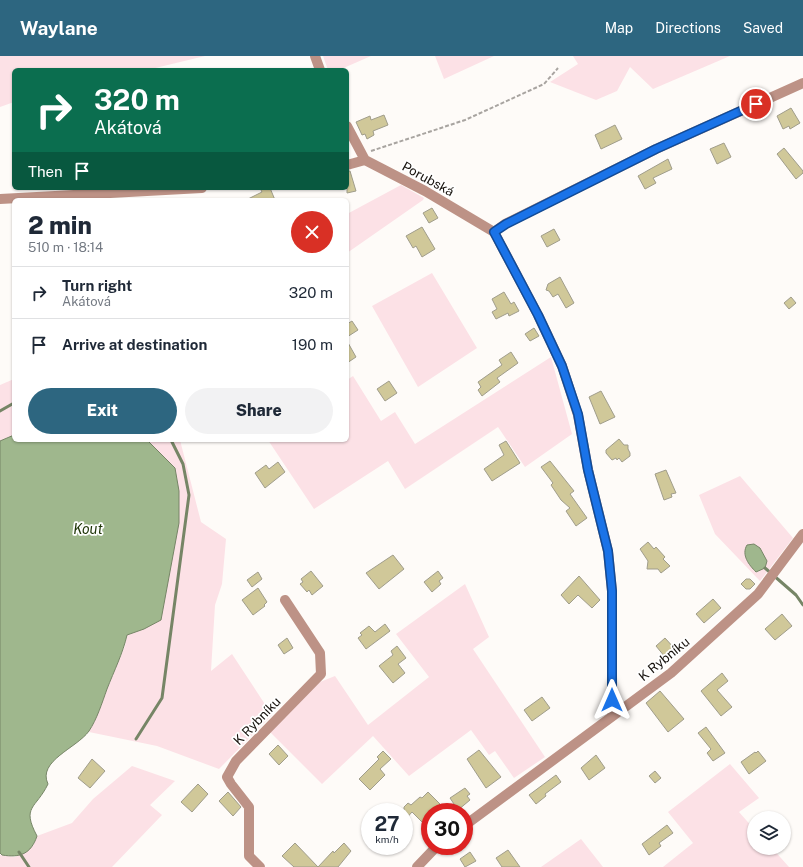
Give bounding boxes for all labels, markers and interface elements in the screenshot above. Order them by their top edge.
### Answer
text: Waylane [20,17,98,39]
text: Map [605,20,633,36]
text: Directions [655,20,721,36]
text: Saved [743,20,783,36]
text: 320 m [94,83,180,116]
icon: right [28,84,80,136]
pin [739,87,773,121]
icon: arrive [745,93,767,115]
text: Akátová [94,117,162,138]
street label: Porubská [400,159,456,199]
icon: arrive [71,160,93,182]
text: Then [28,163,63,180]
text: 2 min [28,211,92,239]
button: close [291,211,333,253]
text: 510 m · 18:14 [28,240,103,255]
text: Turn right [62,277,132,294]
icon: right [28,282,50,304]
text: 320 m [289,284,333,301]
text: Akátová [62,294,111,309]
icon: arrive [28,334,50,356]
text: Arrive at destination [62,336,207,353]
text: 190 m [292,336,333,353]
button: Exit [28,388,177,434]
button: Share [185,388,333,434]
water label: Kout [73,521,103,537]
street label: K Rybníku [636,634,692,684]
position arrow [591,679,633,721]
street label: K Rybníku [230,694,284,748]
speed limit sign: 30 [421,803,473,855]
map controls [747,811,791,855]
button: layers [747,811,791,855]
text: 27 [374,812,400,836]
text: km/h [375,833,399,845]

